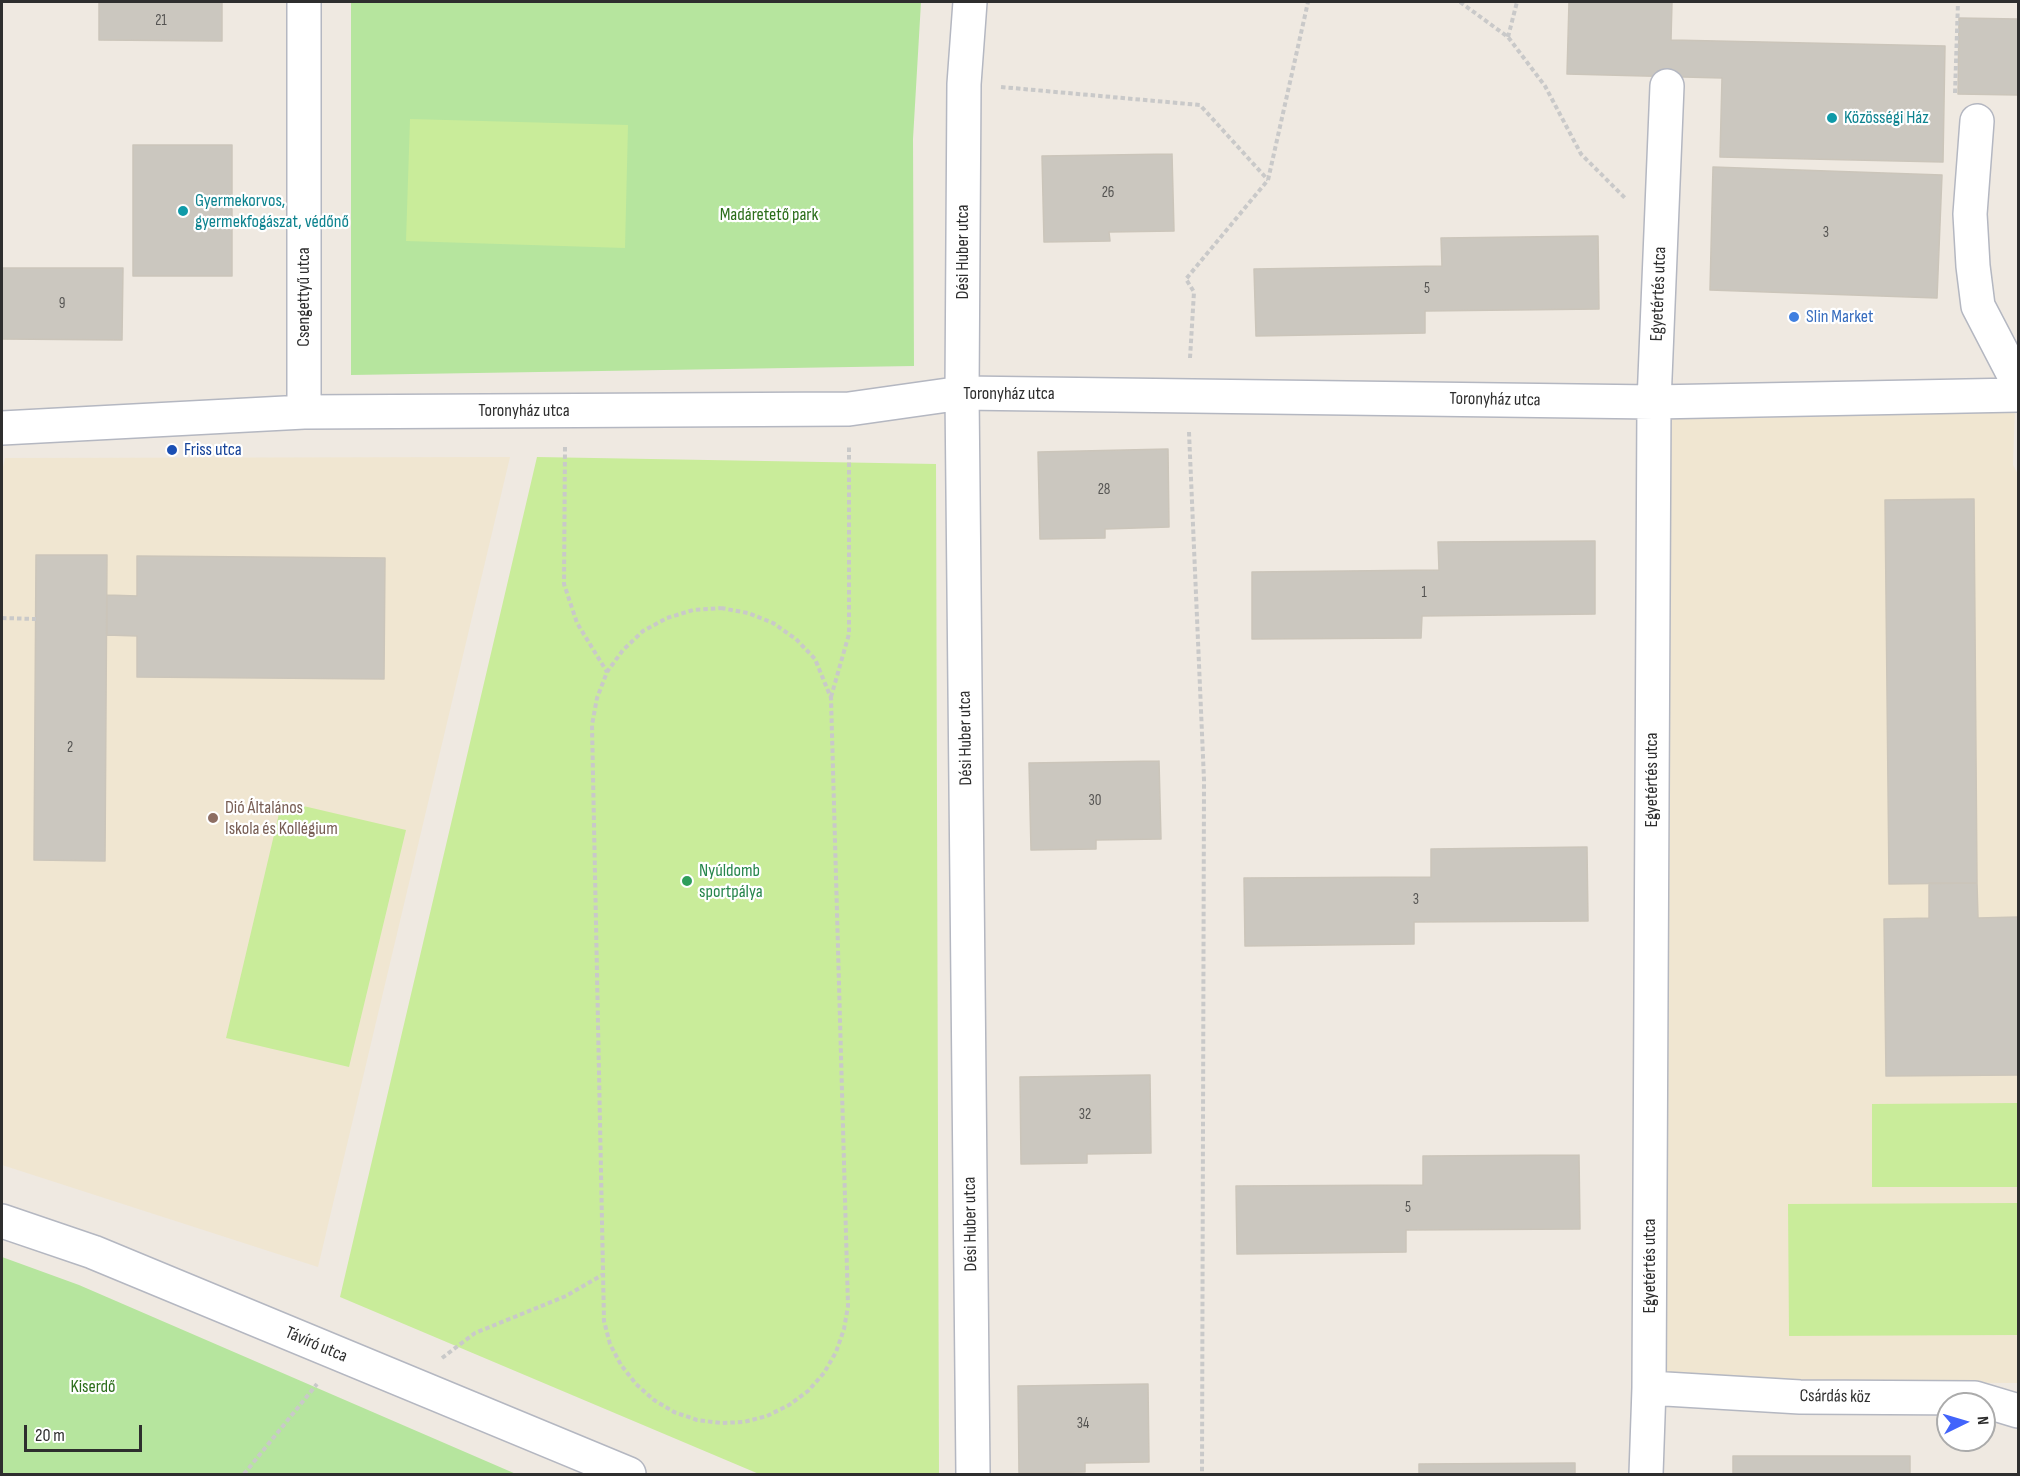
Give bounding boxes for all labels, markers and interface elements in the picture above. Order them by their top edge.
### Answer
house number: 21 [155,12,167,30]
place label: Közösségi Ház [1844,107,1929,129]
marker: Közösségi Ház [1825,111,1839,125]
house number: 26 [1102,184,1114,202]
place label: Gyermekorvos, gyermekfogászat, védőnő [195,190,349,232]
marker: Gyermekorvos, gyermekfogászat, védőnő [176,204,190,218]
park label: Madáretető park [720,204,818,226]
street label: Dési Huber utca [952,205,974,299]
house number: 3 [1823,224,1829,242]
street label: Egyetértés utca [1647,246,1671,342]
street label: Csengettyű utca [293,247,315,347]
house number: 5 [1424,280,1430,298]
house number: 9 [59,295,65,313]
place label: Slin Market [1806,306,1873,328]
marker: Slin Market [1787,310,1801,324]
street label: Toronyház utca [963,383,1055,405]
street label: Toronyház utca [1449,388,1541,412]
street label: Toronyház utca [478,400,570,422]
place label: Friss utca [184,439,242,461]
marker: Friss utca [165,443,179,457]
house number: 28 [1098,481,1110,499]
house number: 1 [1421,584,1427,602]
street label: Dési Huber utca [954,690,978,786]
street label: Egyetértés utca [1641,733,1663,827]
house number: 2 [67,739,73,757]
house number: 30 [1089,792,1101,810]
place label: Dió Általános Iskola és Kollégium [225,797,338,840]
marker: Dió Általános Iskola és Kollégium [206,811,220,825]
place label: Nyúldomb sportpálya [699,860,763,902]
marker: Nyúldomb sportpálya [680,874,694,888]
house number: 3 [1413,891,1419,909]
house number: 32 [1079,1106,1091,1124]
street label: Dési Huber utca [959,1176,983,1272]
house number: 5 [1405,1199,1411,1217]
street label: Egyetértés utca [1639,1219,1661,1313]
street label: Távíró utca [282,1322,350,1368]
park label: Kiserdő [70,1376,116,1398]
street label: Csárdás köz [1799,1386,1871,1408]
north arrow [1936,1392,1996,1452]
scale bar [27,1413,146,1451]
house number: 34 [1077,1415,1089,1433]
text: N [1973,1415,1992,1426]
text: 20 m [35,1425,65,1446]

